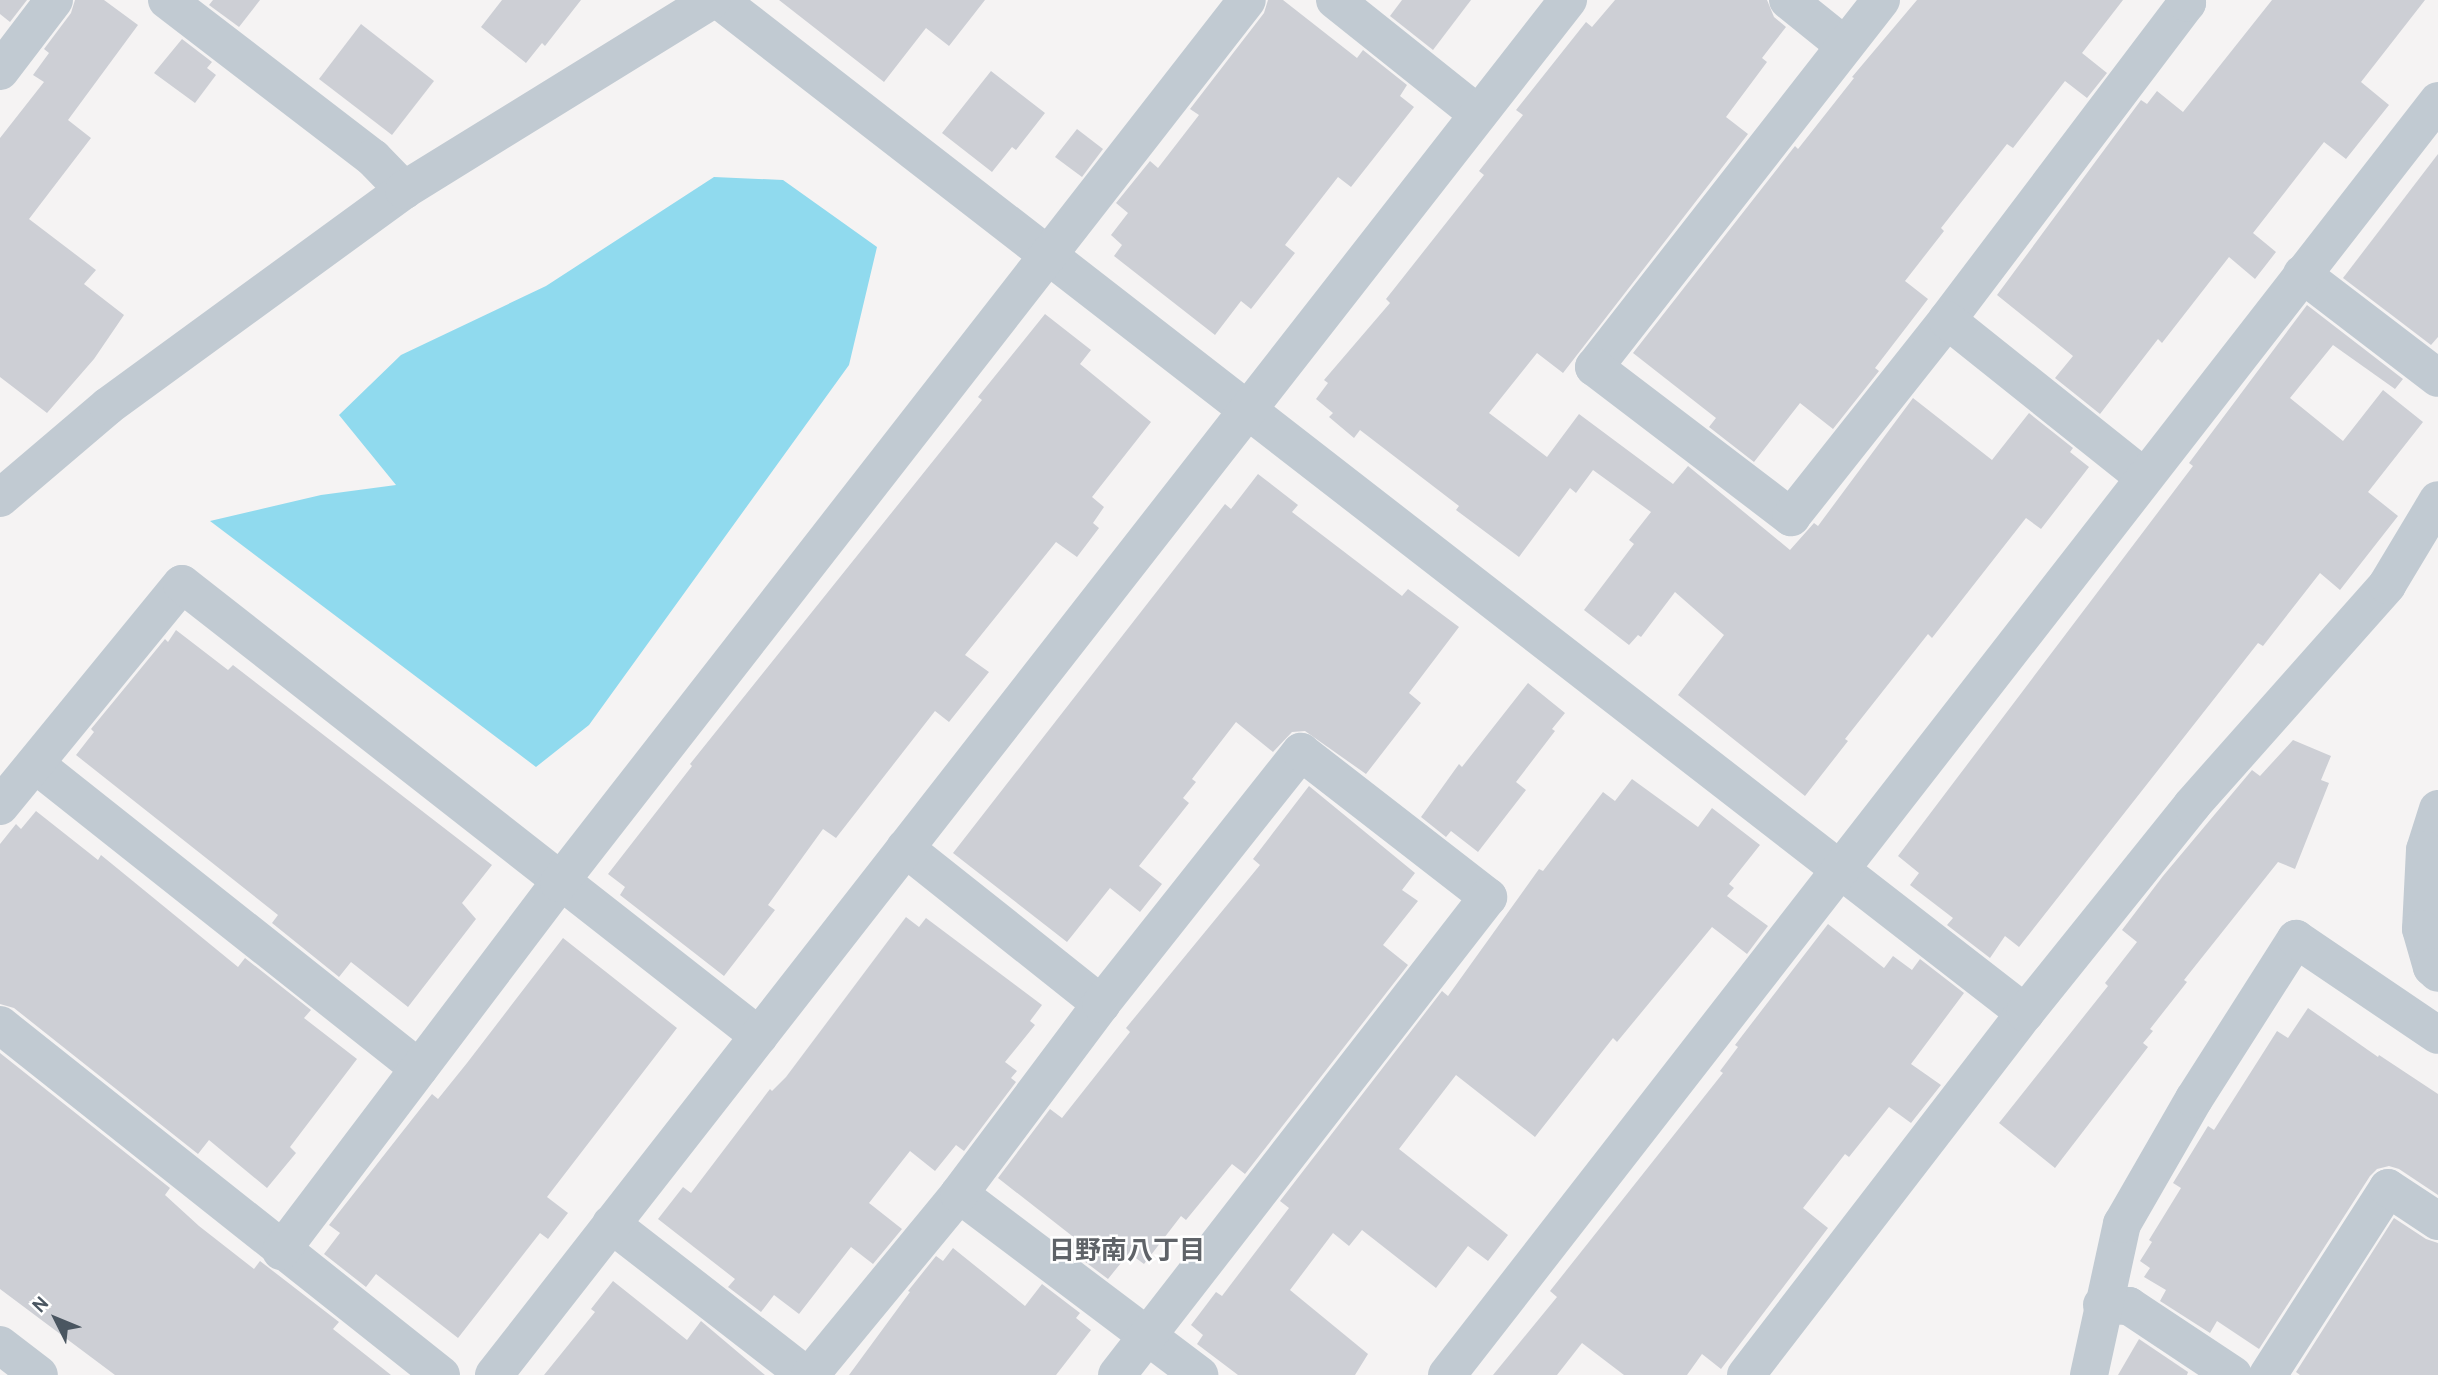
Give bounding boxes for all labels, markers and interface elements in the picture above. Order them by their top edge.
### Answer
district label: 日野南八丁目 [1049,1235,1205,1267]
north arrow [21,1284,91,1354]
text: N [27,1292,53,1317]

